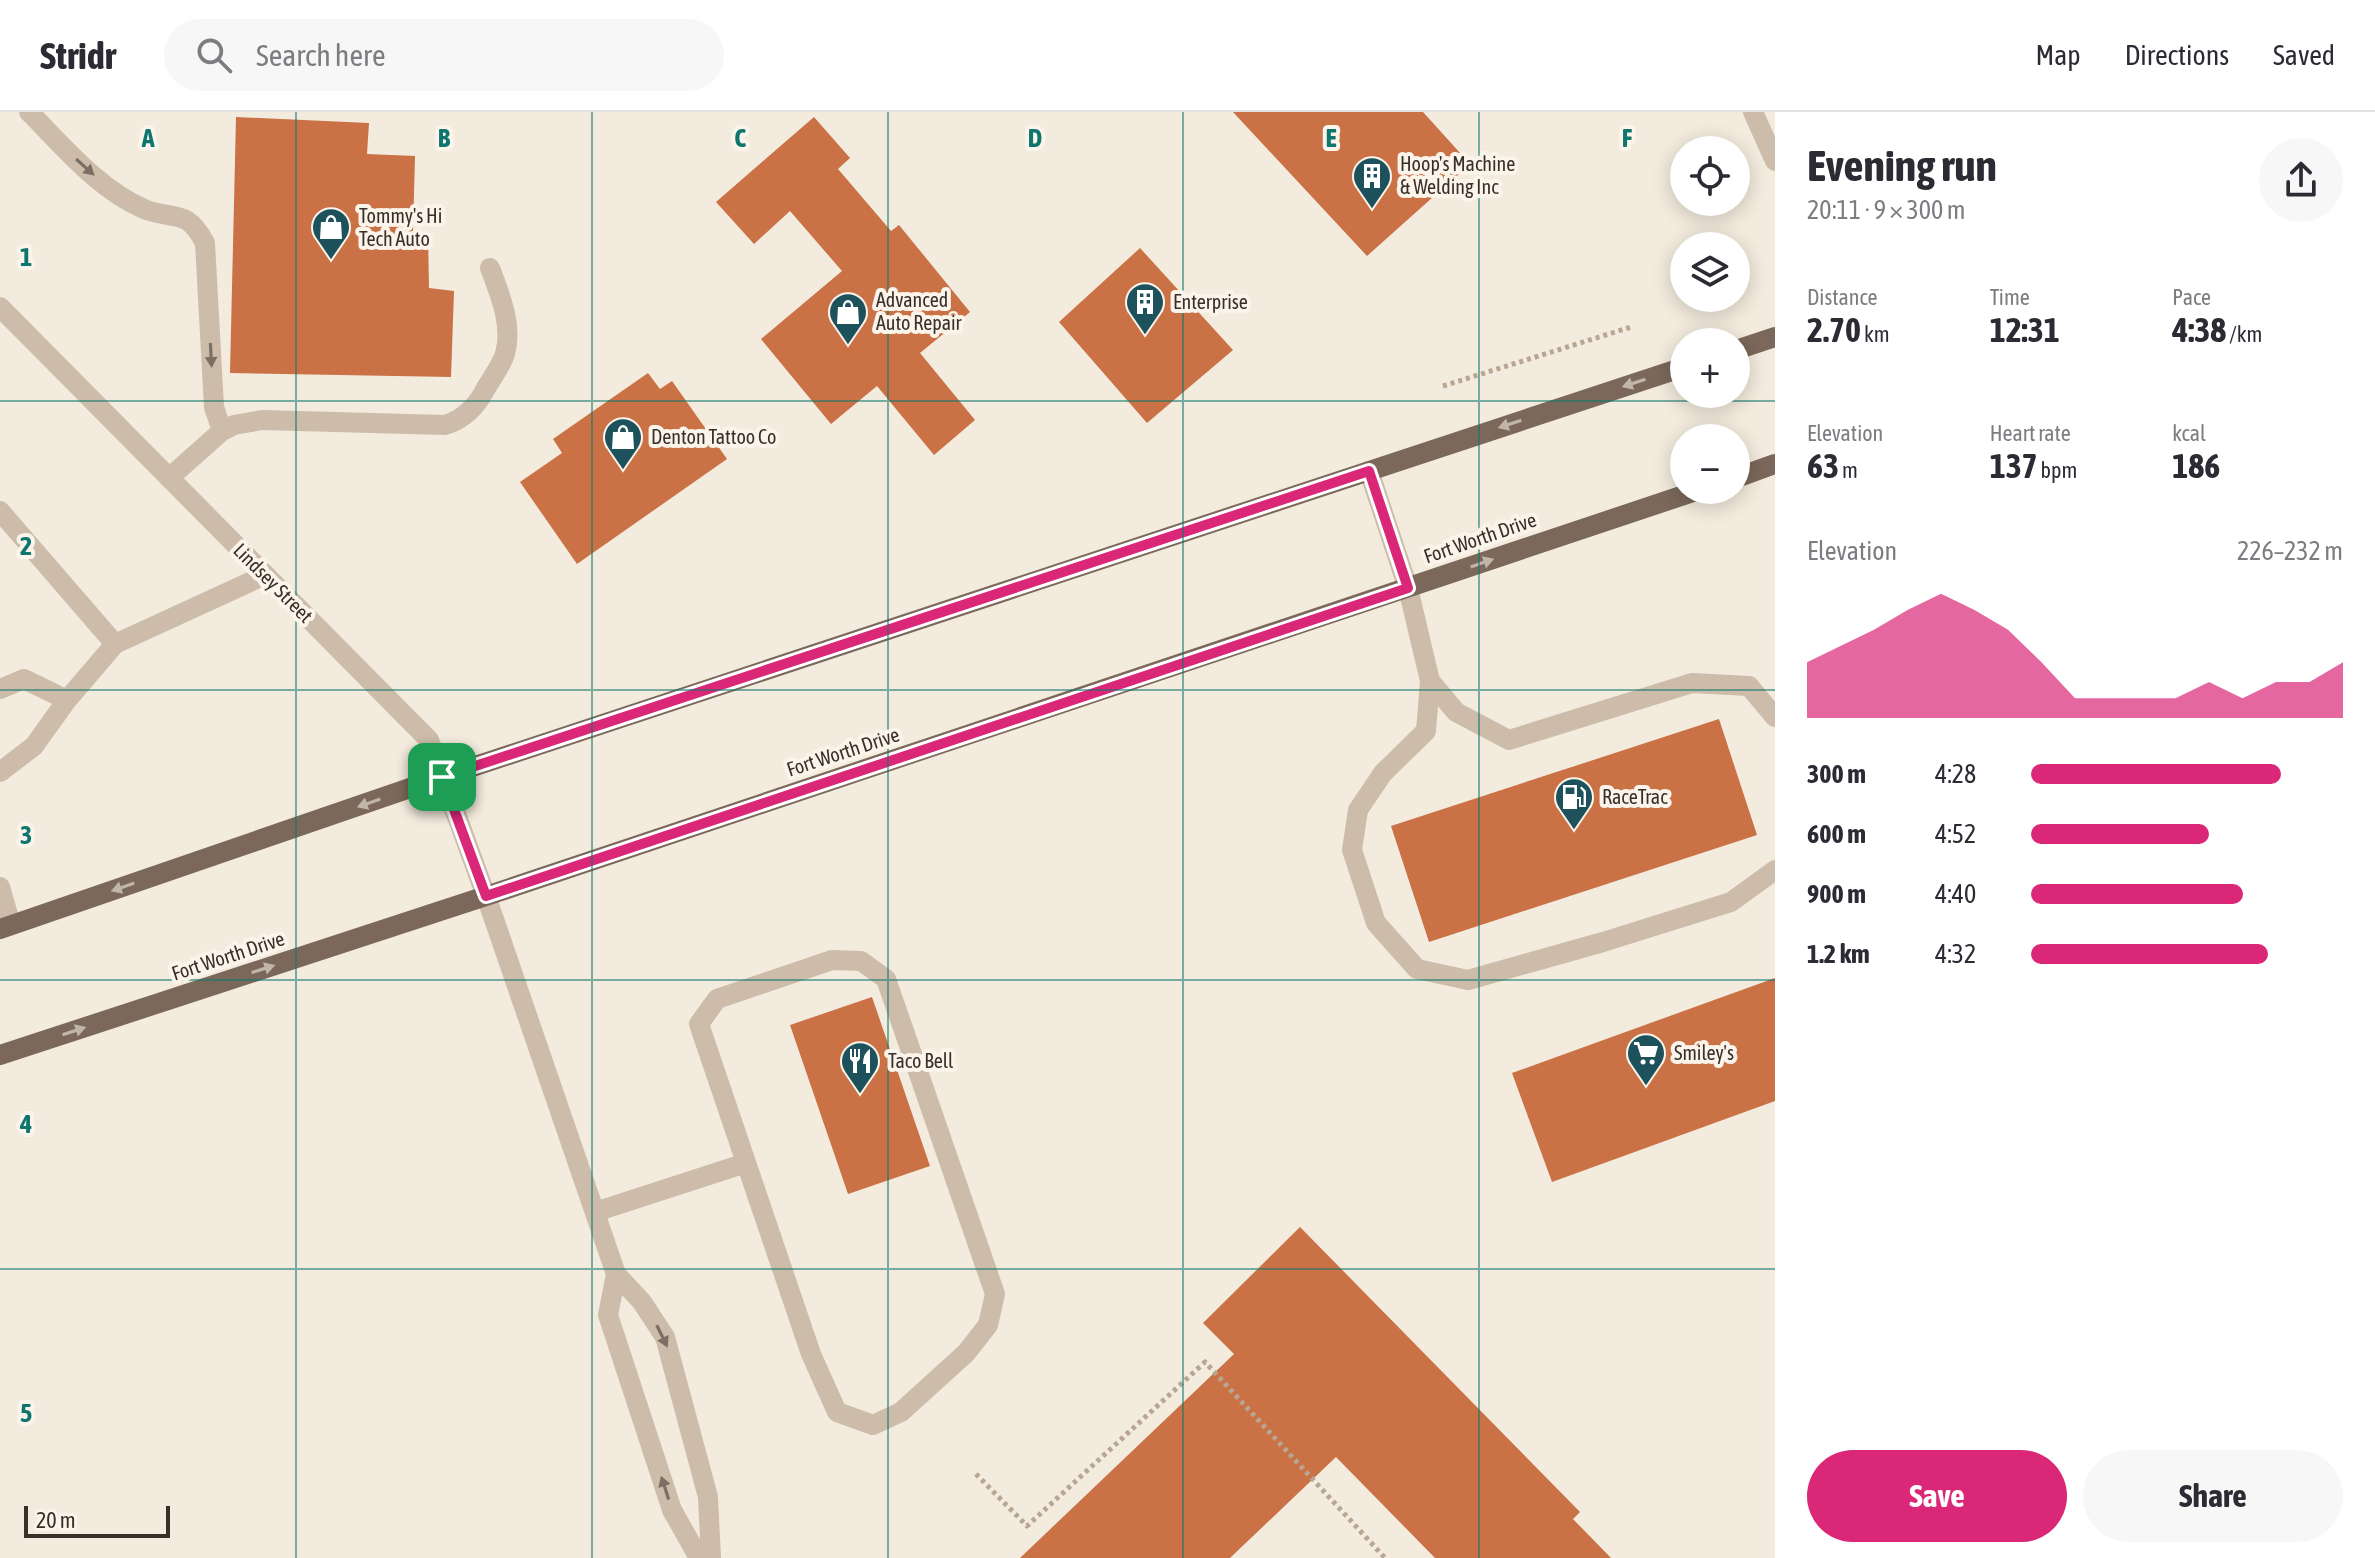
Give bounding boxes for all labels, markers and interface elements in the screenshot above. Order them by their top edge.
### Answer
search box [164,19,724,91]
icon: search [192,33,236,77]
text: Stridr [40,34,116,77]
text: Search here [256,38,386,72]
text: Map [2036,39,2081,71]
text: Directions [2125,39,2229,71]
text: Saved [2273,39,2335,71]
text: A [141,123,155,153]
text: B [438,123,451,153]
text: C [734,123,746,153]
text: D [1028,123,1042,153]
text: E [1325,123,1337,153]
text: F [1622,123,1633,153]
map controls [1670,136,1750,504]
button: locate [1670,136,1750,216]
button: share [2259,138,2343,222]
text: Evening run [1807,140,1997,190]
place label: Hoop's Machine & Welding Inc [1400,152,1515,198]
building icon: Hoop's Machine & Welding Inc [1351,155,1393,210]
one-way arrow [75,157,94,175]
text: 20:11 · 9 × 300 m [1807,195,1966,225]
place label: Tommy's Hi Tech Auto [359,204,442,250]
shop icon: Tommy's Hi Tech Auto [310,206,352,261]
button: layers [1670,232,1750,312]
text: 1 [20,242,32,272]
building icon: Enterprise [1124,281,1166,336]
text: Distance [1807,284,1878,310]
text: Time [1990,284,2030,310]
text: Pace [2172,284,2211,310]
place label: Advanced Auto Repair [876,288,963,334]
place label: Enterprise [1173,290,1248,313]
shop icon: Advanced Auto Repair [827,291,869,346]
text: 2.70 [1807,310,1861,349]
text: 12:31 [1990,310,2060,349]
text: 4:38 [2172,310,2226,349]
text: km [1861,321,1890,347]
text: /km [2226,321,2262,347]
button: + [1670,328,1750,408]
one-way arrow [205,343,218,368]
one-way arrow [1622,377,1646,390]
shop icon: Denton Tattoo Co [602,416,644,471]
one-way arrow [1498,418,1522,431]
text: Elevation [1807,420,1883,446]
text: Heart rate [1990,420,2071,446]
text: kcal [2172,420,2206,446]
button: − [1670,424,1750,504]
place label: Denton Tattoo Co [651,425,776,448]
text: 63 [1807,446,1839,485]
text: 137 [1990,446,2038,485]
text: 186 [2172,446,2220,485]
text: m [1839,457,1858,483]
text: bpm [2038,457,2077,483]
street label: Fort Worth Drive [1421,508,1539,567]
text: 2 [20,531,32,561]
text: Elevation [1807,536,1897,566]
text: 226–232 m [2237,536,2343,566]
street label: Lindsey Street [229,538,318,627]
one-way arrow [1470,557,1494,569]
street label: Fort Worth Drive [784,722,902,781]
pin [408,743,476,811]
icon: arrive [420,755,464,799]
text: 300 m [1807,759,1866,789]
text: 4:28 [1935,759,1976,789]
fuel station icon: RaceTrac [1553,776,1595,831]
place label: RaceTrac [1602,785,1668,808]
one-way arrow [356,797,380,809]
text: 600 m [1807,819,1866,849]
text: 4:52 [1935,819,1976,849]
text: 3 [20,820,32,850]
text: 900 m [1807,879,1866,909]
text: 4:40 [1935,879,1976,909]
one-way arrow [110,881,134,893]
street label: Fort Worth Drive [169,926,287,985]
text: 1.2 km [1807,939,1870,969]
text: 4:32 [1935,939,1976,969]
one-way arrow [252,963,276,975]
one-way arrow [62,1025,86,1037]
supermarket icon: Smiley's [1625,1032,1667,1087]
restaurant icon: Taco Bell [839,1040,881,1095]
place label: Smiley's [1674,1041,1734,1064]
place label: Taco Bell [888,1049,954,1072]
text: 4 [19,1109,32,1139]
one-way arrow [655,1325,669,1348]
text: 5 [20,1398,32,1428]
button: Save [1807,1450,2067,1542]
button: Share [2083,1450,2343,1542]
one-way arrow [659,1476,671,1500]
scale bar [24,1502,170,1538]
text: 20 m [36,1507,76,1533]

